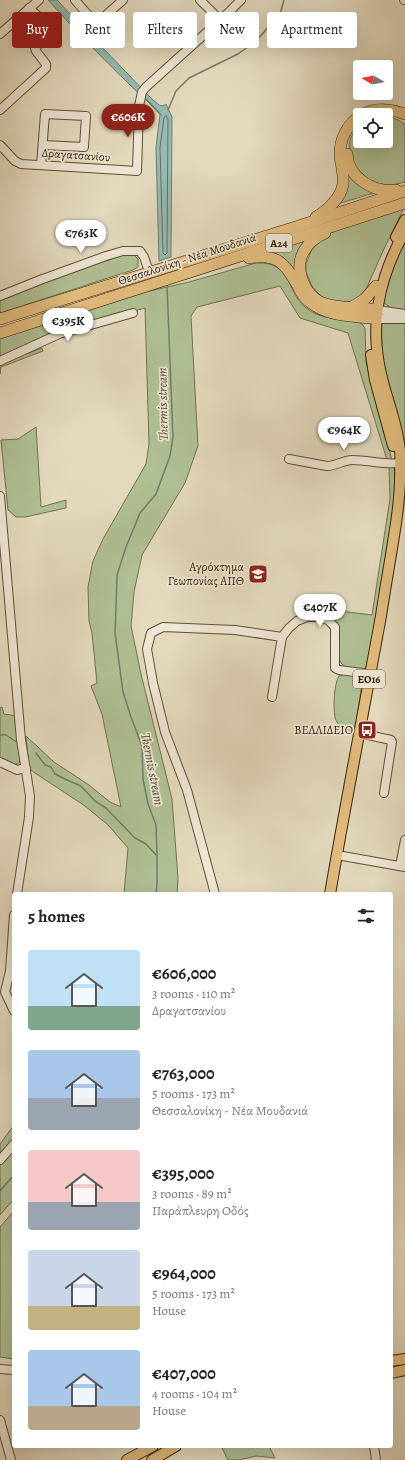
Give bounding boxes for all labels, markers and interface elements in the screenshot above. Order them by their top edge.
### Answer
chip: Buy [12,12,62,48]
chip: Rent [70,12,125,48]
chip: Filters [133,12,197,48]
chip: New [205,12,259,48]
chip: Apartment [267,12,357,48]
north arrow [353,60,393,100]
map controls [353,60,393,148]
pin: €606K [100,104,156,138]
text: €606K [111,108,145,125]
button: locate [353,108,393,148]
street label: Δραγατσανίου [41,145,111,165]
pin: €763K [53,220,109,254]
text: €763K [64,224,98,241]
street label: Θεσσαλονίκη - Νέα Μουδανιά [116,229,259,289]
road number: Α24 [266,234,292,252]
pin: €395K [40,308,96,342]
text: €395K [51,312,85,329]
water label: Thermis stream [153,367,172,441]
pin: €964K [316,417,372,451]
text: €964K [327,421,361,438]
place label: Αγρόκτημα Γεωπονίας ΑΠΘ [168,559,245,589]
school or university icon: Αγρόκτημα Γεωπονίας ΑΠΘ [247,563,269,585]
pin: €407K [292,594,348,628]
text: €407K [303,598,337,615]
road number: ΕΟ16 [353,670,385,688]
bus stop icon: ΒΕΛΛΙΔΕΙΟ [356,719,378,741]
place label: ΒΕΛΛΙΔΕΙΟ [294,722,353,738]
water label: Thermis stream [137,732,168,807]
text: 5 homes [28,905,85,928]
icon: filters [355,905,377,927]
text: €606,000 [152,962,216,985]
icon: home [60,966,108,1014]
text: 3 rooms · 110 m² [152,985,235,1002]
text: Δραγατσανίου [152,1002,226,1019]
text: €763,000 [152,1062,215,1085]
icon: home [60,1066,108,1114]
text: 5 rooms · 173 m² [152,1085,235,1102]
text: Θεσσαλονίκη - Νέα Μουδανιά [152,1102,308,1119]
text: €395,000 [152,1162,214,1185]
icon: home [60,1166,108,1214]
text: 3 rooms · 89 m² [152,1185,231,1202]
text: Παράπλευρη Οδός [152,1202,249,1219]
text: €964,000 [152,1262,216,1285]
icon: home [60,1266,108,1314]
text: 5 rooms · 173 m² [152,1285,235,1302]
text: House [152,1302,186,1319]
text: €407,000 [152,1362,216,1385]
icon: home [60,1366,108,1414]
text: 4 rooms · 104 m² [152,1385,237,1402]
text: House [152,1402,186,1419]

